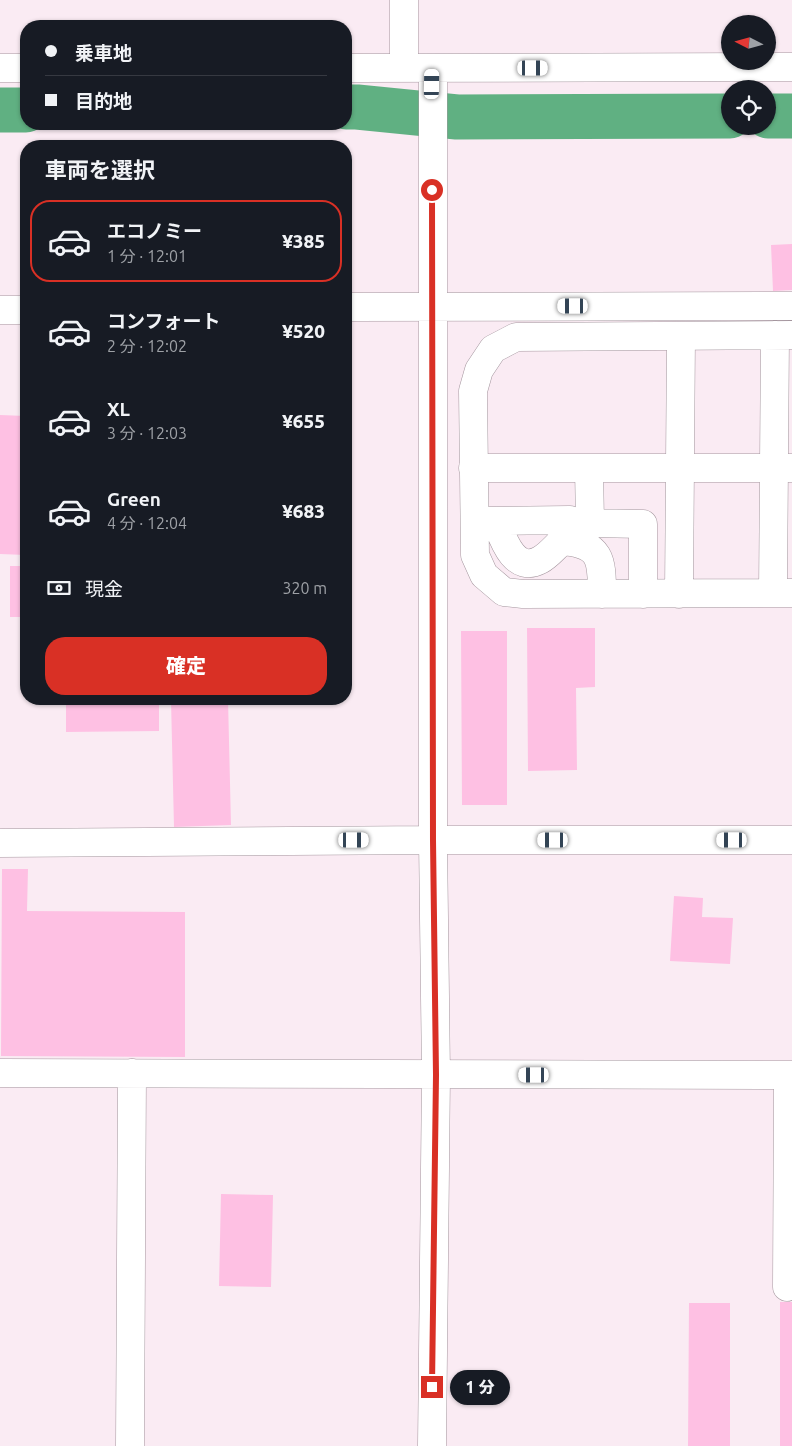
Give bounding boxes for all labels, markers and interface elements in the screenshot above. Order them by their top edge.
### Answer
north arrow [721,15,776,70]
map controls [721,15,776,135]
text: 乗車地 [75,42,132,64]
car [518,61,548,76]
car [424,69,439,99]
button: locate [721,80,776,135]
text: 目的地 [75,90,132,112]
text: 車両を選択 [45,157,155,182]
route start [421,179,443,201]
icon: car [47,219,92,264]
text: エコノミー [107,220,202,242]
text: ¥385 [282,230,325,252]
text: 1 分 · 12:01 [107,247,187,265]
car [558,299,588,314]
icon: car [47,309,92,354]
text: コンフォート [107,310,220,332]
text: ¥520 [282,320,325,342]
text: 2 分 · 12:02 [107,337,187,355]
text: XL [107,398,130,420]
icon: car [47,399,92,444]
text: ¥655 [282,410,325,432]
text: 3 分 · 12:03 [107,424,187,442]
text: Green [107,488,161,510]
icon: car [47,489,92,534]
text: ¥683 [282,500,325,522]
text: 4 分 · 12:04 [107,514,187,532]
icon: cash [45,574,73,602]
text: 現金 [85,578,123,600]
text: 320 m [282,579,327,597]
button: 確定 [45,637,327,695]
car [339,833,369,848]
car [538,833,568,848]
car [717,833,747,848]
car [519,1068,549,1083]
callout: 1 分 [450,1370,510,1404]
route end [421,1376,443,1398]
text: 1 分 [466,1378,494,1396]

